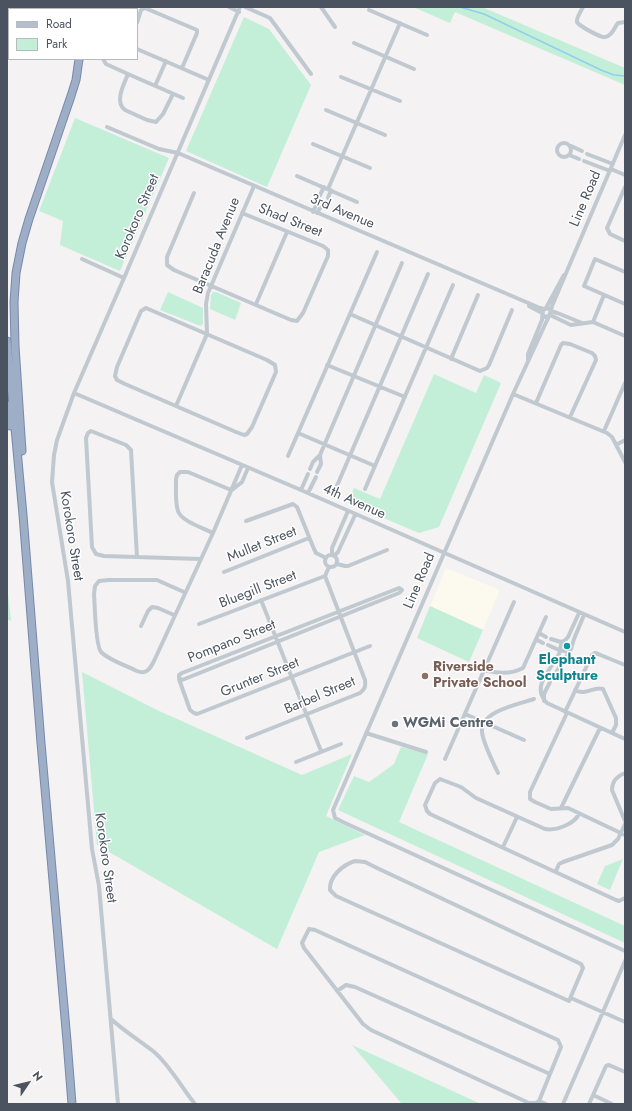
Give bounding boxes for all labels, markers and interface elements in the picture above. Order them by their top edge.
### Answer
legend [8,8,138,60]
text: Road [46,15,72,33]
text: Park [46,35,67,53]
street label: Line Road [567,169,605,229]
street label: Korokoro Street [113,172,163,262]
street label: 3rd Avenue [307,191,377,233]
street label: Baracuda Avenue [190,195,244,297]
street label: Shad Street [256,201,324,241]
street label: 4th Avenue [320,481,388,523]
street label: Korokoro Street [56,490,86,582]
street label: Mullet Street [225,523,299,567]
street label: Line Road [401,551,439,611]
street label: Bluegill Street [217,568,299,612]
street label: Pompano Street [186,617,278,667]
marker: Elephant Sculpture [562,641,572,651]
place label: Elephant Sculpture [536,653,598,686]
street label: Grunter Street [218,655,302,701]
place label: Riverside Private School [433,660,527,692]
marker: Riverside Private School [420,671,430,681]
street label: Barbel Street [282,674,358,718]
place label: WGMi Centre [403,716,494,732]
marker: WGMi Centre [390,719,400,729]
street label: Korokoro Street [90,812,120,904]
north arrow [8,1063,48,1103]
text: N [29,1068,47,1084]

